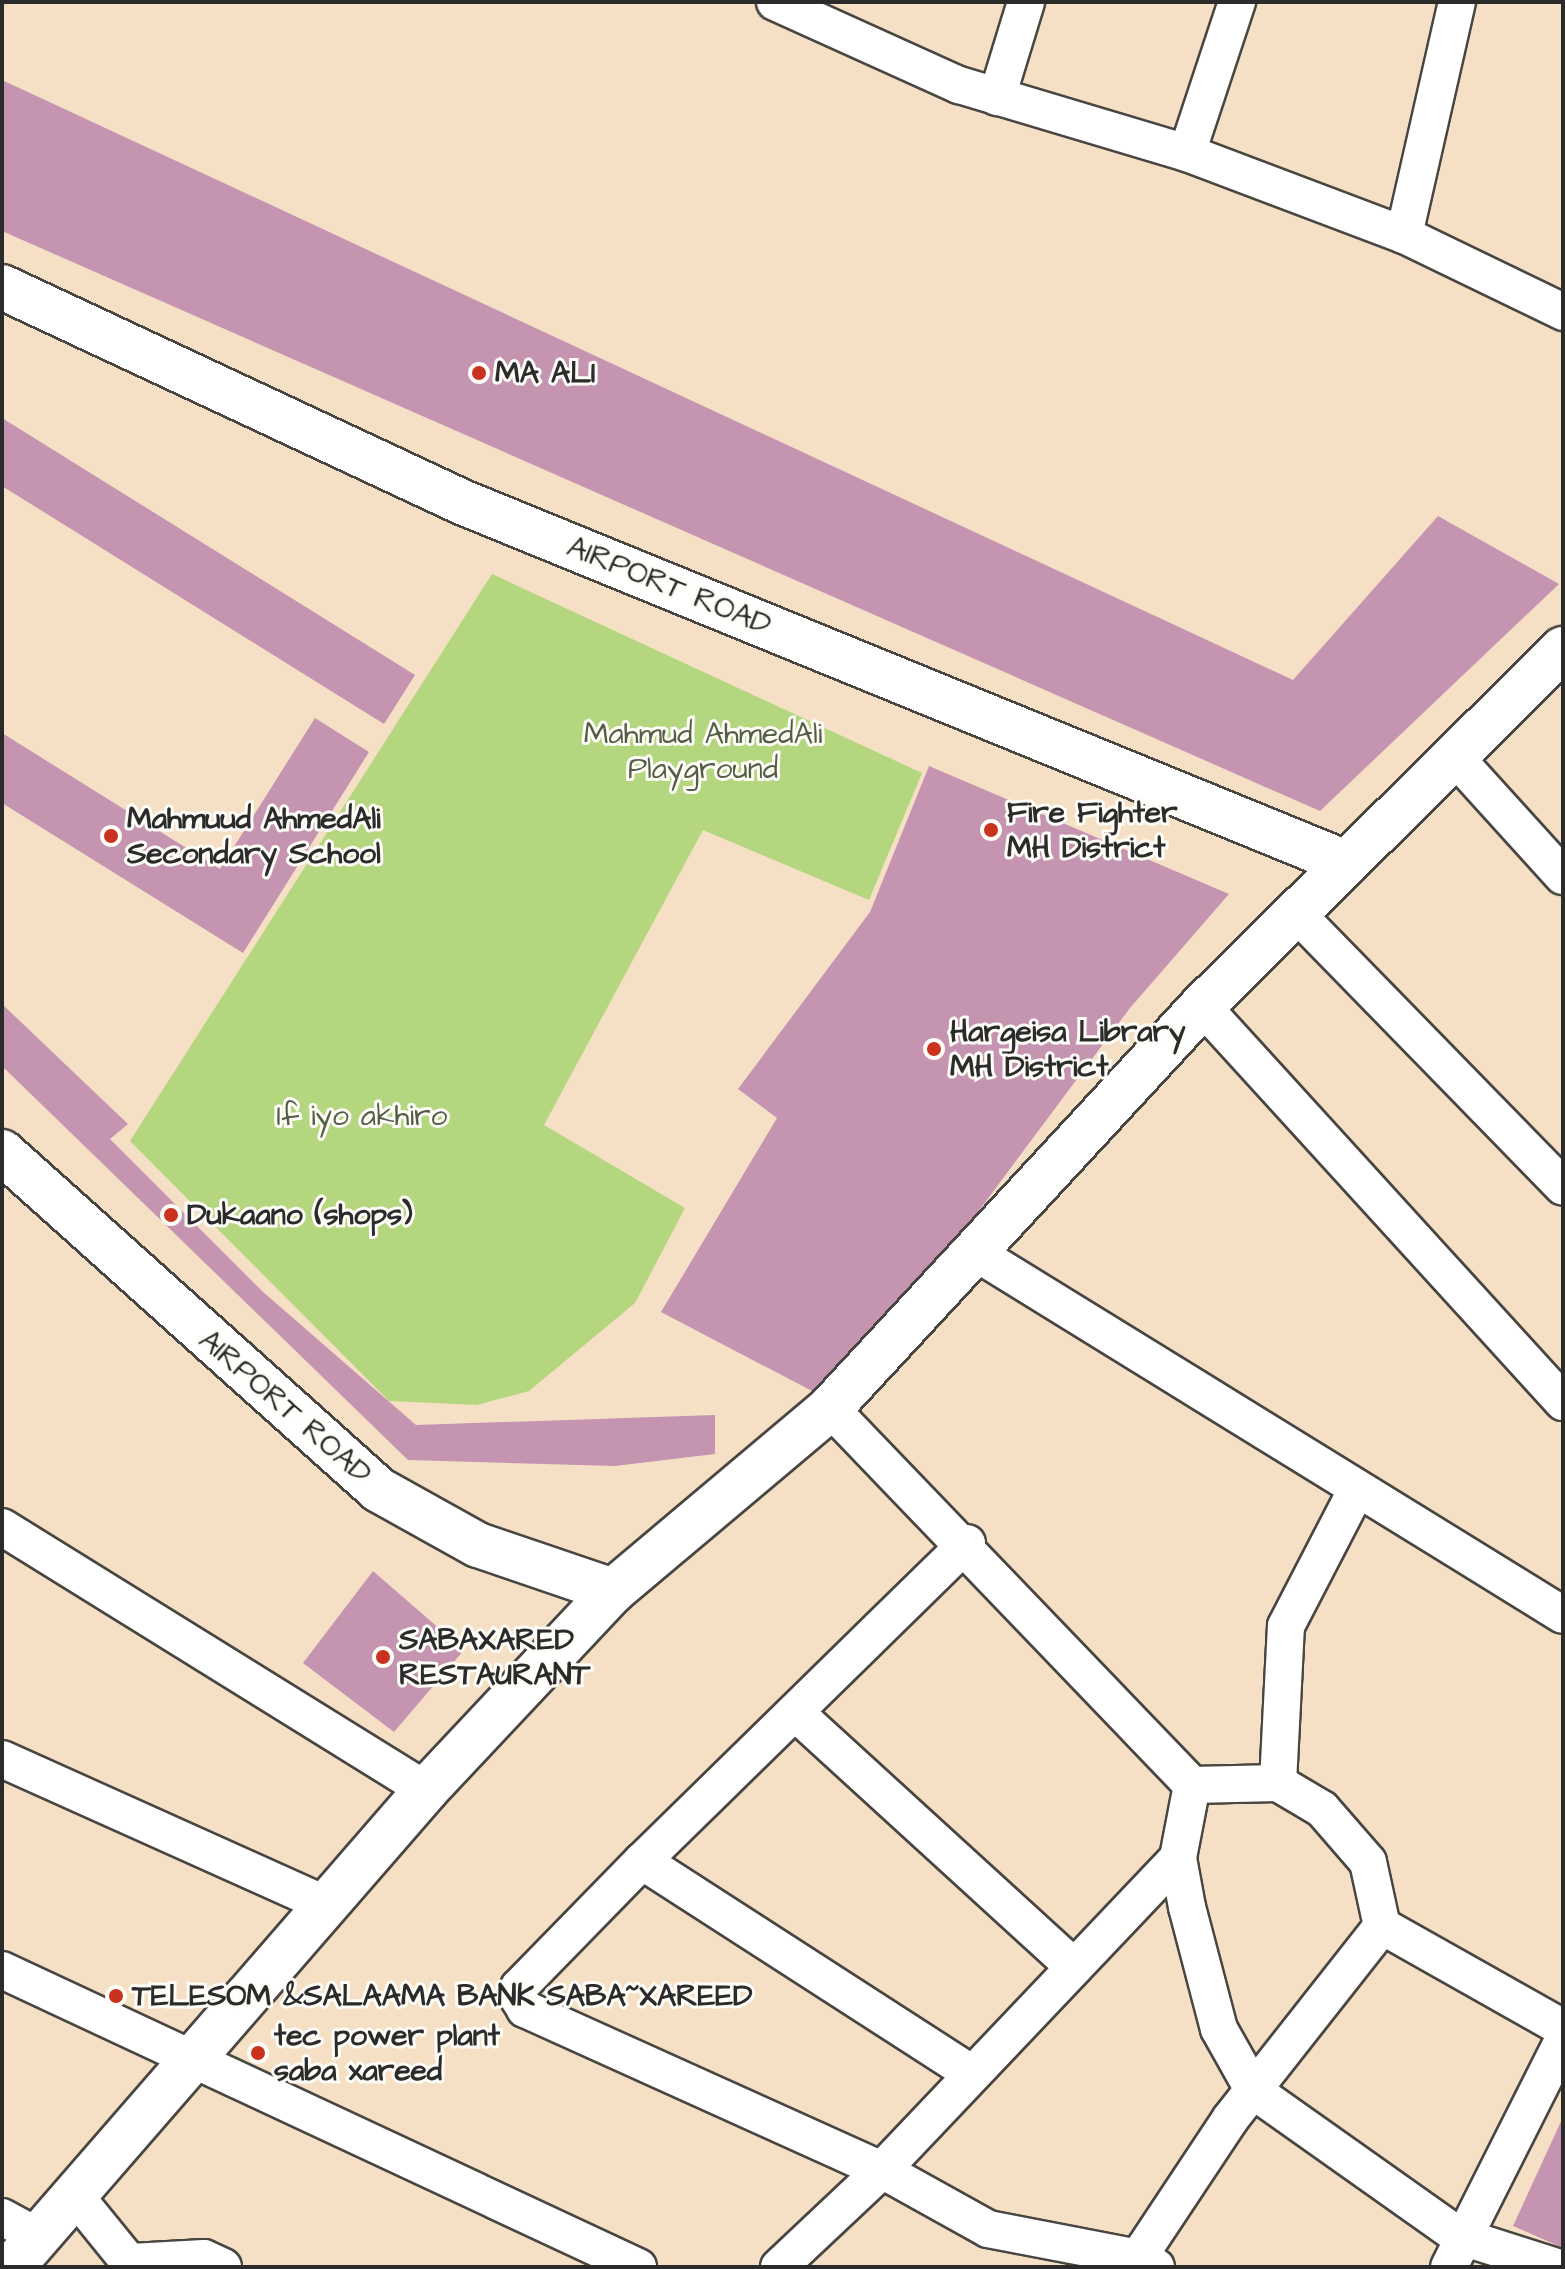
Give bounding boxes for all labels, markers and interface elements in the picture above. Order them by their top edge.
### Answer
place label: MA ALI [495,355,596,391]
marker: MA ALI [470,364,488,382]
street label: AIRPORT ROAD [562,529,776,643]
park label: Mahmud AhmedAli Playground [584,716,822,786]
place label: Fire Fighter MH District [1007,795,1178,866]
place label: Mahmuud AhmedAli Secondary School [127,801,381,872]
marker: Fire Fighter MH District [982,821,1000,839]
marker: Mahmuud AhmedAli Secondary School [102,827,120,845]
place label: Hargeisa Library MH District [950,1014,1186,1084]
marker: Hargeisa Library MH District [925,1040,943,1058]
park label: If iyo akhiro [277,1098,447,1134]
place label: Dukaano (shops) [187,1197,413,1233]
marker: Dukaano (shops) [162,1206,180,1224]
street label: AIRPORT ROAD [191,1322,379,1492]
place label: SABAXARED RESTAURANT [399,1622,590,1692]
marker: SABAXARED RESTAURANT [374,1648,392,1666]
place label: TELESOM &SALAAMA BANK SABA~XAREED [132,1978,752,2014]
marker: TELESOM &SALAAMA BANK SABA~XAREED [107,1987,125,2005]
place label: tec power plant saba xareed [274,2018,500,2088]
marker: tec power plant saba xareed [249,2044,267,2062]

